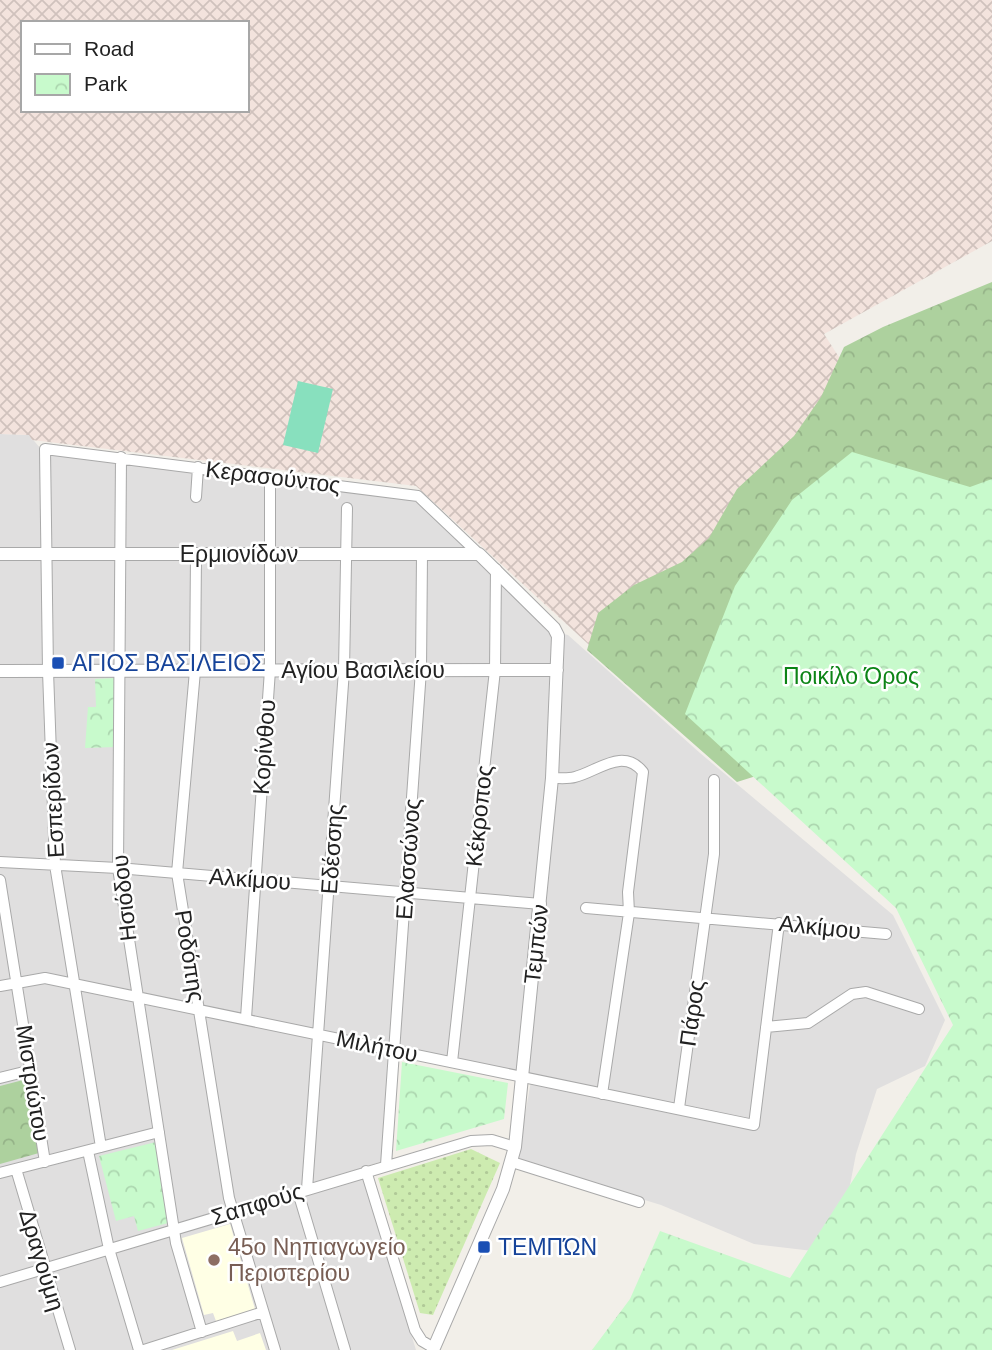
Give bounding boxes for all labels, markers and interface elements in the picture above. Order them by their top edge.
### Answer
legend [21,21,248,112]
text: Road [84,37,134,60]
text: Park [84,72,128,95]
street label: Κερασούντος [204,456,342,498]
street label: Ερμιονίδων [180,541,298,567]
place label: ΑΓΙΟΣ ΒΑΣΙΛΕΙΟΣ [72,650,265,676]
marker: ΑΓΙΟΣ ΒΑΣΙΛΕΙΟΣ [50,655,66,671]
street label: Αγίου Βασιλείου [281,657,445,683]
park label: Ποικίλο Όρος [783,663,919,689]
street label: Κορίνθου [248,698,280,796]
street label: Εσπερίδων [37,741,69,859]
street label: Κέκροπος [461,764,497,868]
street label: Ελασσώνος [391,797,425,921]
street label: Εδέσσης [316,803,348,895]
street label: Ησιόδου [107,853,141,943]
street label: Αλκίμου [208,863,292,895]
street label: Τεμπών [519,903,553,985]
street label: Ροδόπης [170,908,210,1004]
street label: Αλκίμου [778,910,862,944]
street label: Πάρος [674,978,710,1048]
street label: Μιστριώτου [11,1023,55,1143]
street label: Μιλήτου [334,1025,420,1067]
street label: Σαπφούς [208,1178,306,1230]
street label: Δραγούμη [14,1206,70,1314]
place label: 45ο Νηπιαγωγείο Περιστερίου [228,1234,406,1286]
place label: ΤΕΜΠΏΝ [498,1234,597,1260]
marker: ΤΕΜΠΏΝ [476,1239,492,1255]
marker: 45ο Νηπιαγωγείο Περιστερίου [206,1252,222,1268]

